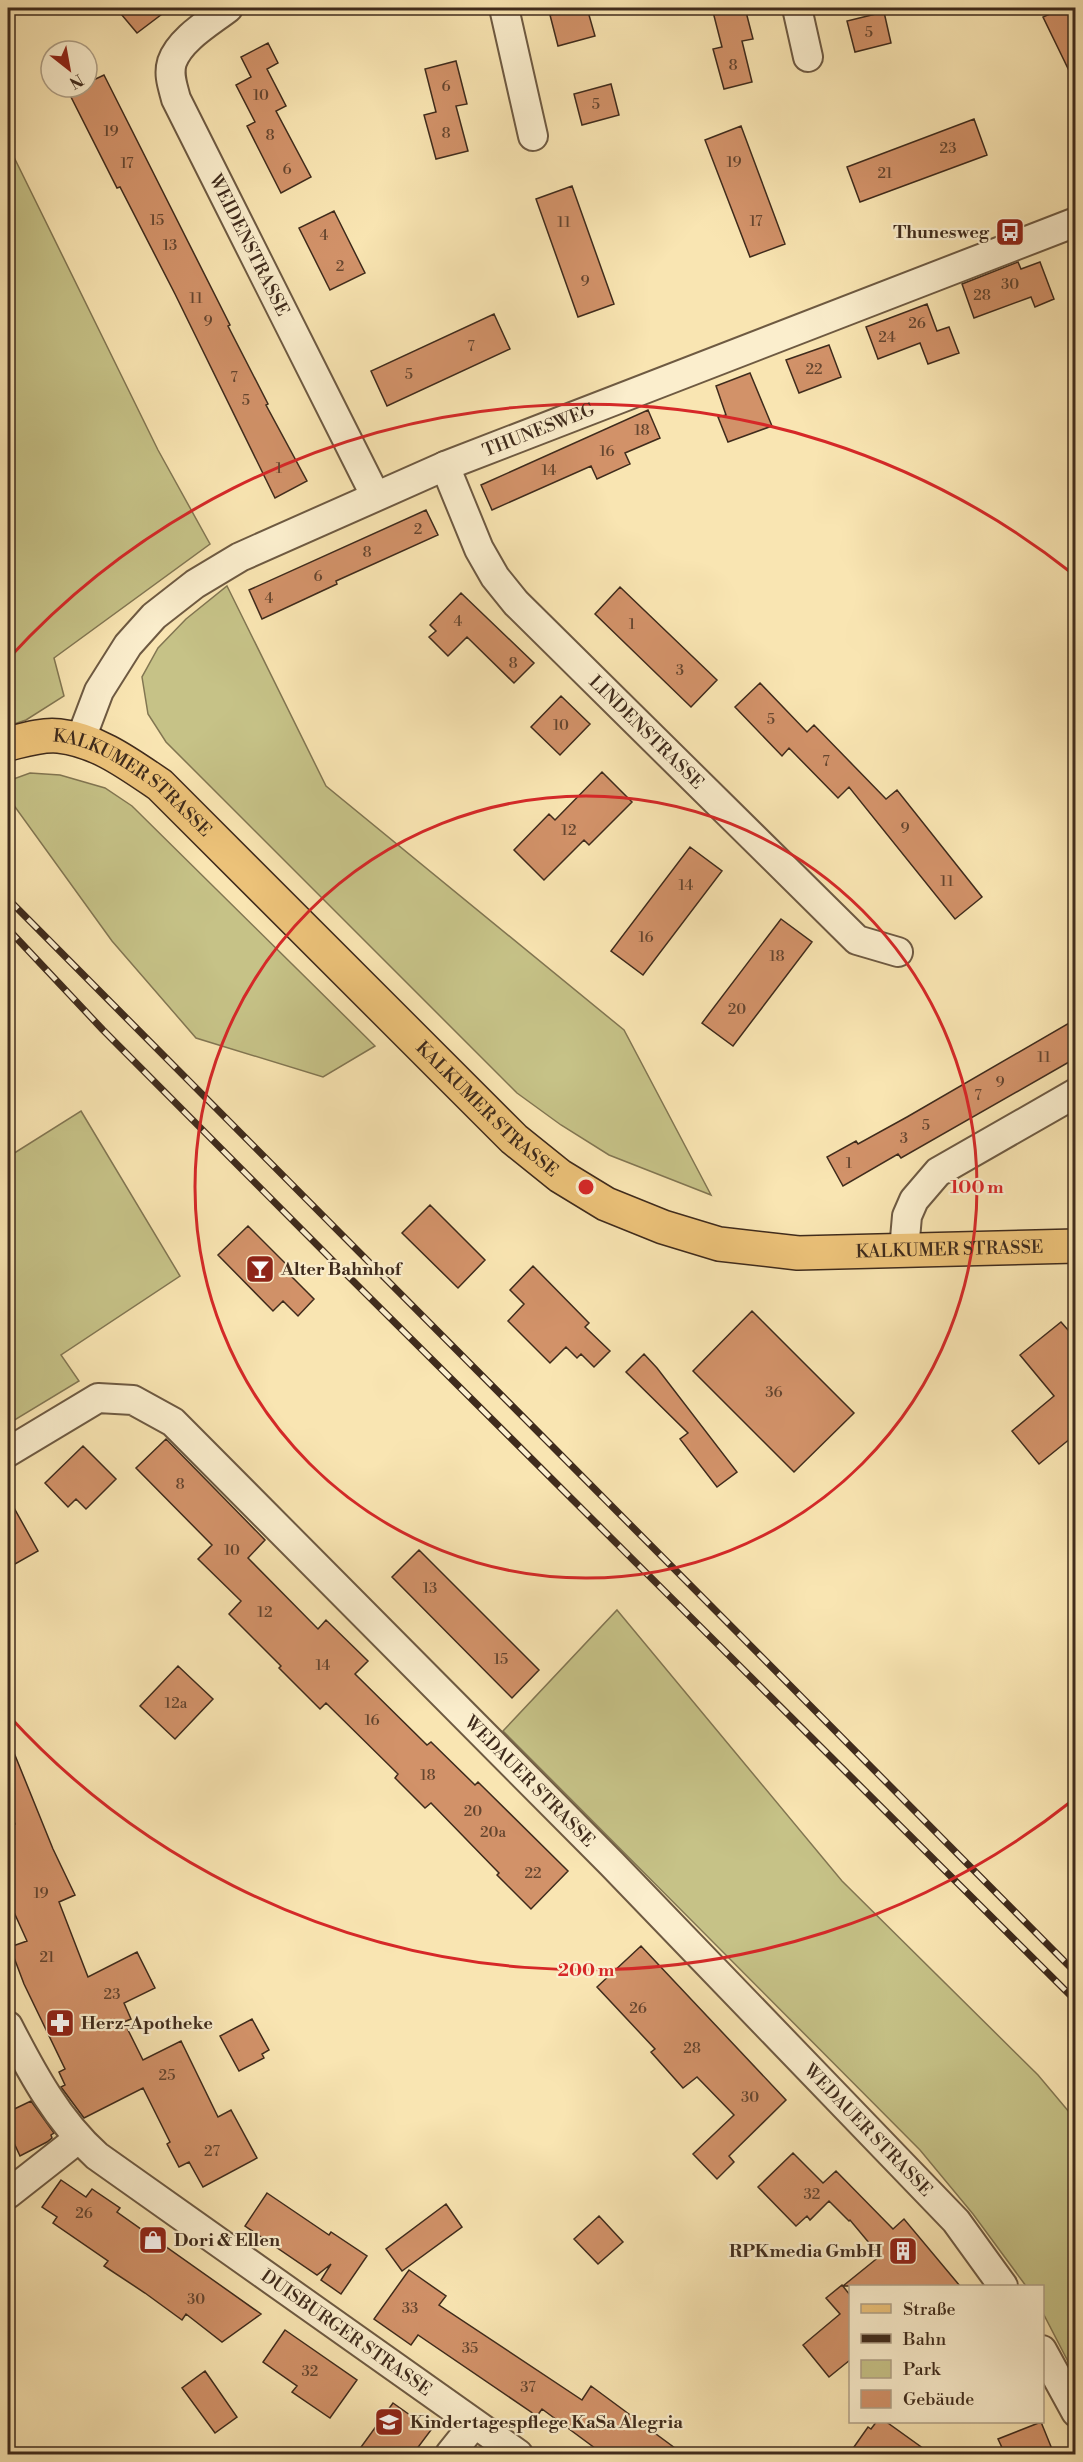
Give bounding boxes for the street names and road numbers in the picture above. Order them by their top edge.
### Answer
street label: WEIDENSTRASSE [204,169,295,320]
street label: THUNESWEG [479,397,599,462]
street label: LINDENSTRASSE [584,670,709,794]
street label: KALKUMER STRASSE [52,724,217,842]
street label: KALKUMER STRASSE [411,1036,563,1182]
street label: KALKUMER STRASSE [855,1235,1044,1263]
street label: WEDAUER STRASSE [459,1710,600,1852]
street label: WEDAUER STRASSE [798,2058,938,2201]
street label: DUISBURGER STRASSE [256,2264,436,2401]

